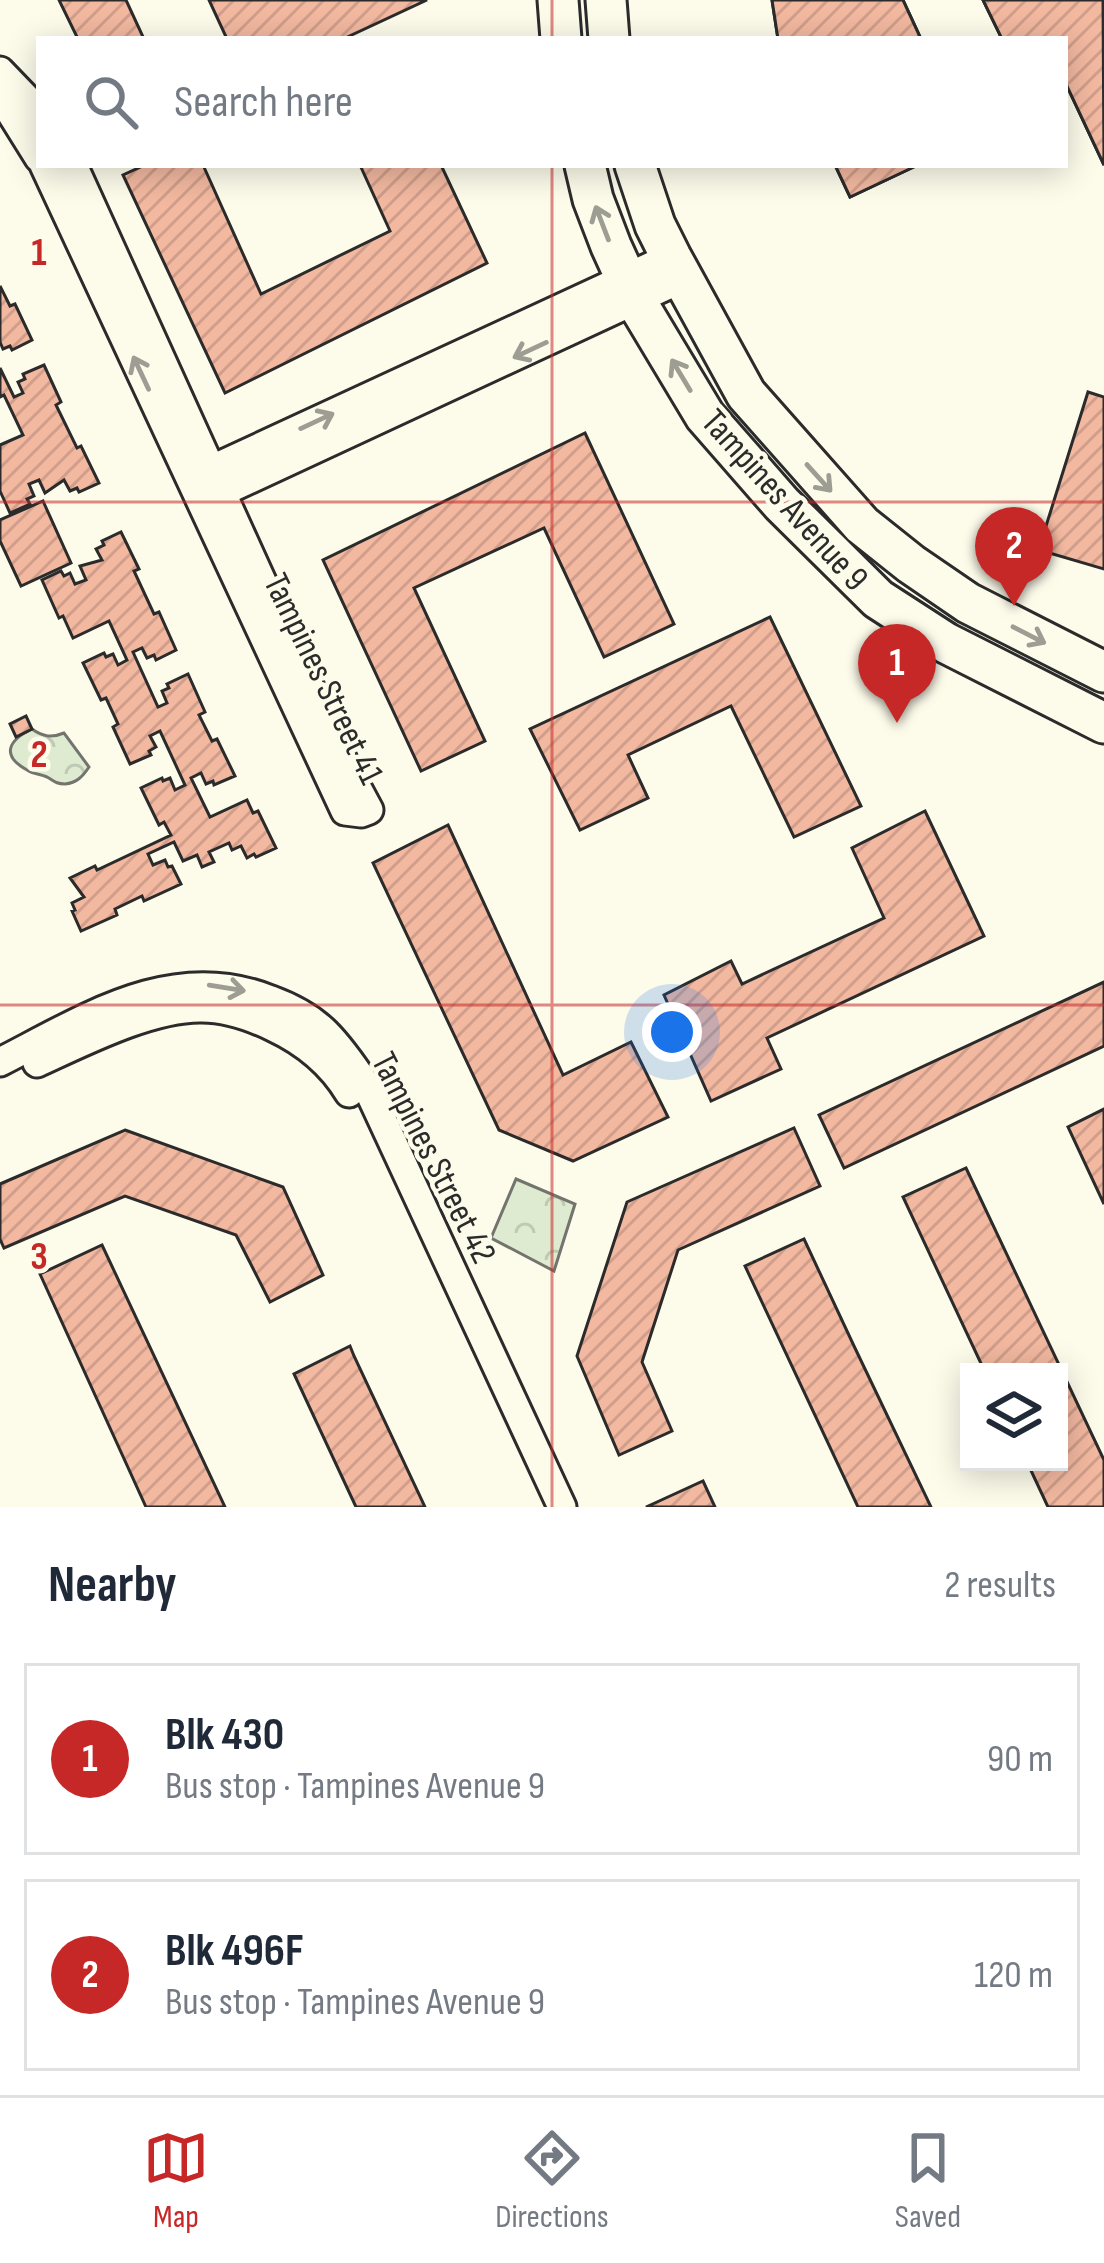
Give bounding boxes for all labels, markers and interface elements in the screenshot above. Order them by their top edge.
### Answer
search box [36,36,1068,168]
icon: search [78,69,144,135]
text: Search here [174,75,353,130]
one-way arrow [590,206,612,243]
text: 1 [31,230,47,277]
one-way arrow [513,341,549,363]
one-way arrow [129,356,151,392]
one-way arrow [669,359,693,393]
street label: Tampines Avenue 9 [692,401,877,600]
one-way arrow [298,409,334,431]
one-way arrow [805,462,832,492]
pin: 2 [975,507,1053,606]
street label: Tampines Street 41 [253,567,392,792]
pin: 1 [858,624,936,723]
one-way arrow [1011,625,1046,648]
text: 2 [30,732,48,779]
one-way arrow [206,977,245,1000]
your location [642,1002,702,1062]
street label: Tampines Street 42 [361,1045,504,1271]
text: 3 [30,1234,48,1281]
map controls [960,1363,1068,1471]
button: layers [960,1363,1068,1471]
text: Nearby [48,1555,177,1616]
text: 2 results [944,1562,1056,1609]
text: Blk 430 [165,1708,284,1763]
text: 1 [82,1736,98,1783]
text: 90 m [987,1736,1053,1783]
text: Bus stop · Tampines Avenue 9 [165,1763,545,1810]
text: Blk 496F [165,1924,304,1979]
text: 2 [81,1952,99,1999]
text: 120 m [974,1952,1053,1999]
text: Bus stop · Tampines Avenue 9 [165,1979,545,2026]
tab: Map [143,2125,209,2237]
tab: Directions [495,2125,609,2237]
tab: Saved [895,2125,961,2237]

